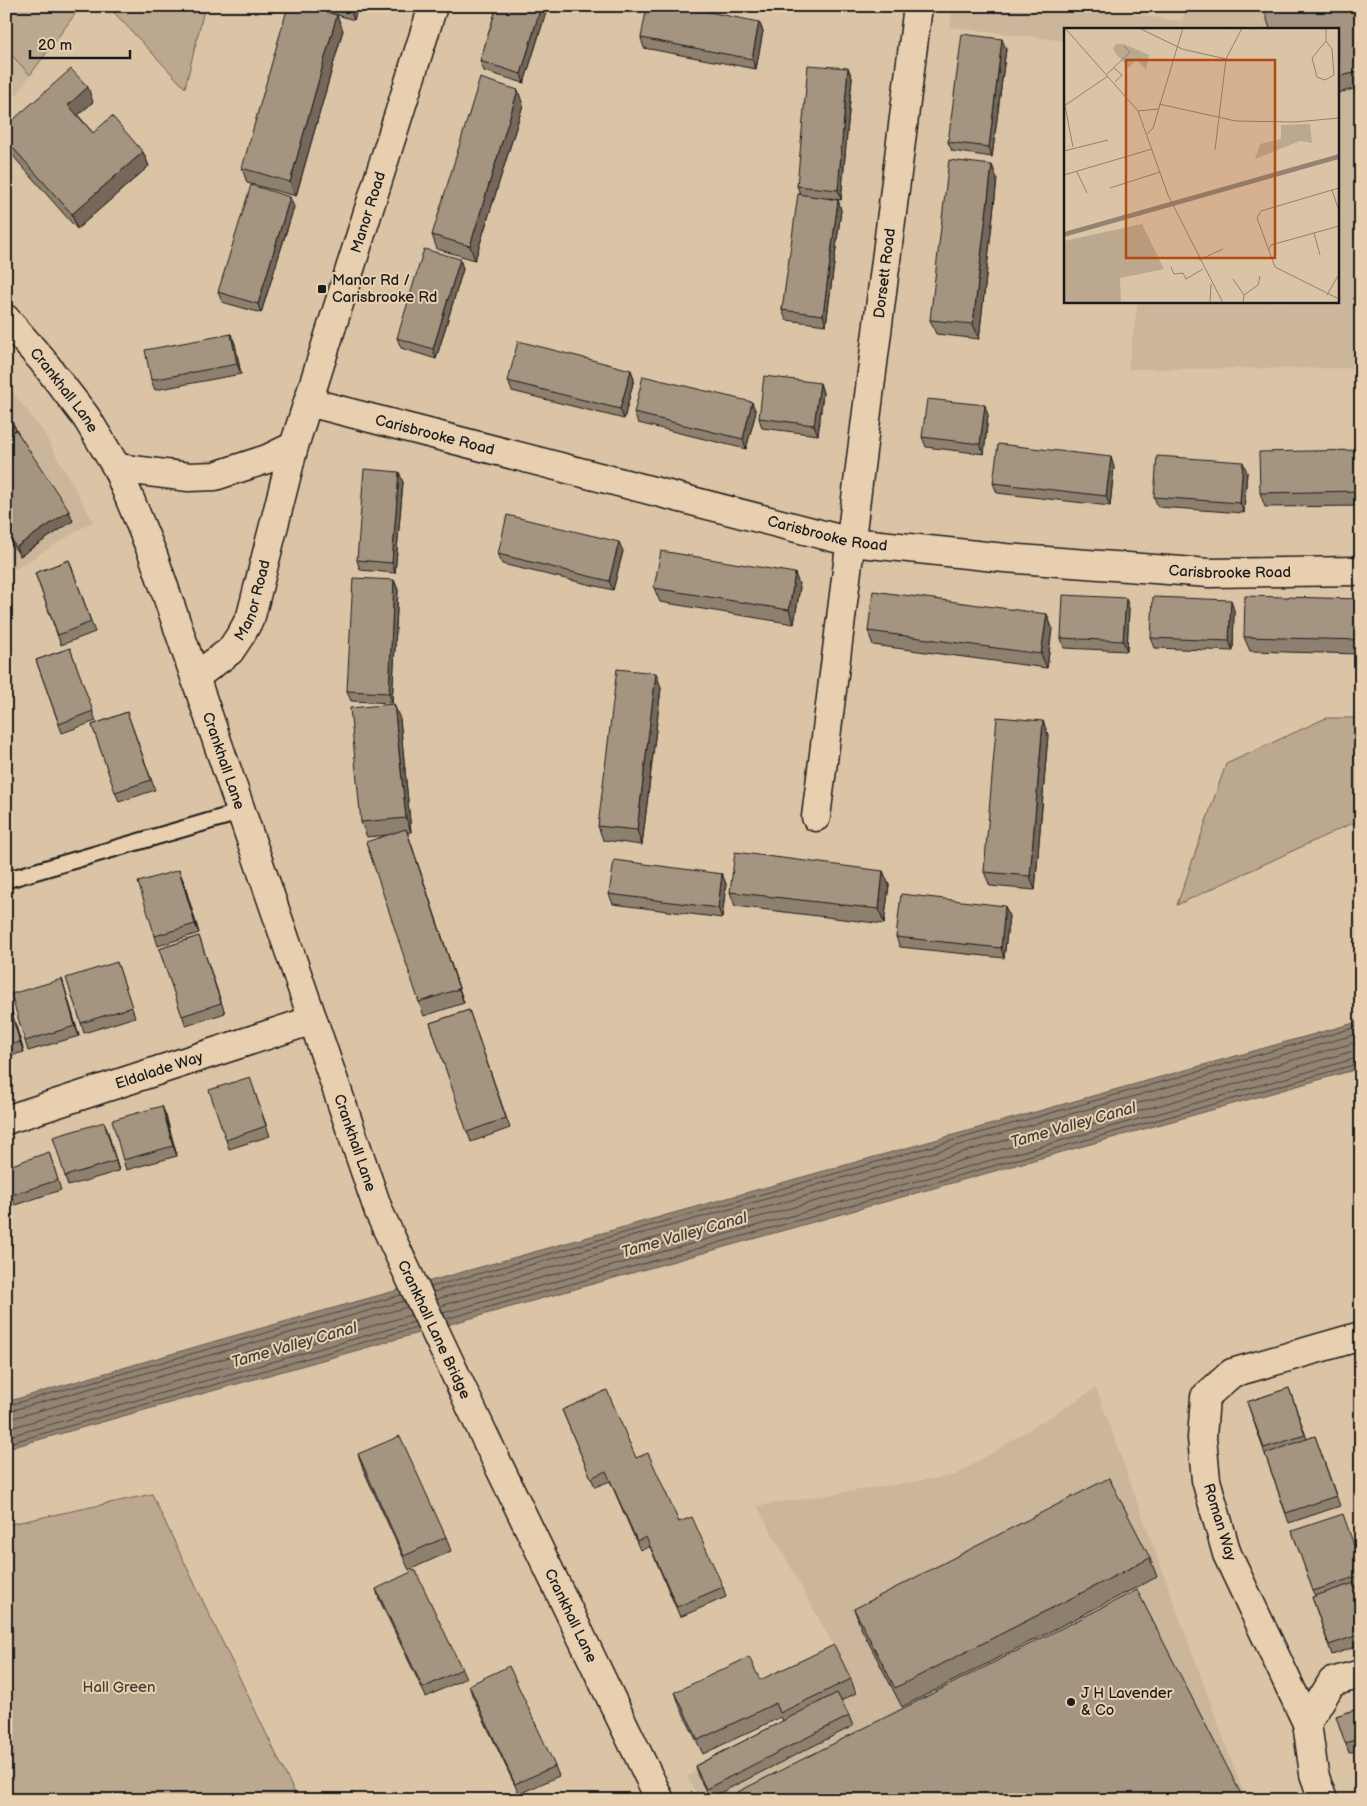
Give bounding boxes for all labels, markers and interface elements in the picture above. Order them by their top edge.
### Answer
scale bar [30,28,130,60]
inset map [1064,28,1340,302]
text: 20 m [38,36,72,55]
street label: Manor Road [347,169,390,255]
street label: Dorsett Road [870,227,900,319]
place label: Manor Rd / Carisbrooke Rd [332,271,437,307]
marker: Manor Rd / Carisbrooke Rd [316,283,328,295]
street label: Crankhall Lane [26,344,102,436]
street label: Carisbrooke Road [373,411,496,460]
street label: Carisbrooke Road [765,512,888,556]
street label: Manor Road [230,558,275,645]
street label: Carisbrooke Road [1168,561,1291,583]
street label: Crankhall Lane [198,710,249,812]
street label: Eldalade Way [113,1047,206,1094]
street label: Crankhall Lane [329,1092,380,1194]
water label: Tame Valley Canal [1008,1098,1140,1152]
water label: Tame Valley Canal [619,1208,751,1262]
street label: Crankhall Lane Bridge [393,1257,475,1402]
water label: Tame Valley Canal [229,1318,361,1372]
street label: Roman Way [1199,1481,1240,1563]
street label: Crankhall Lane [540,1566,601,1666]
park label: Hall Green [83,1678,155,1697]
place label: J H Lavender & Co [1081,1684,1173,1720]
marker: J H Lavender & Co [1065,1696,1077,1708]

